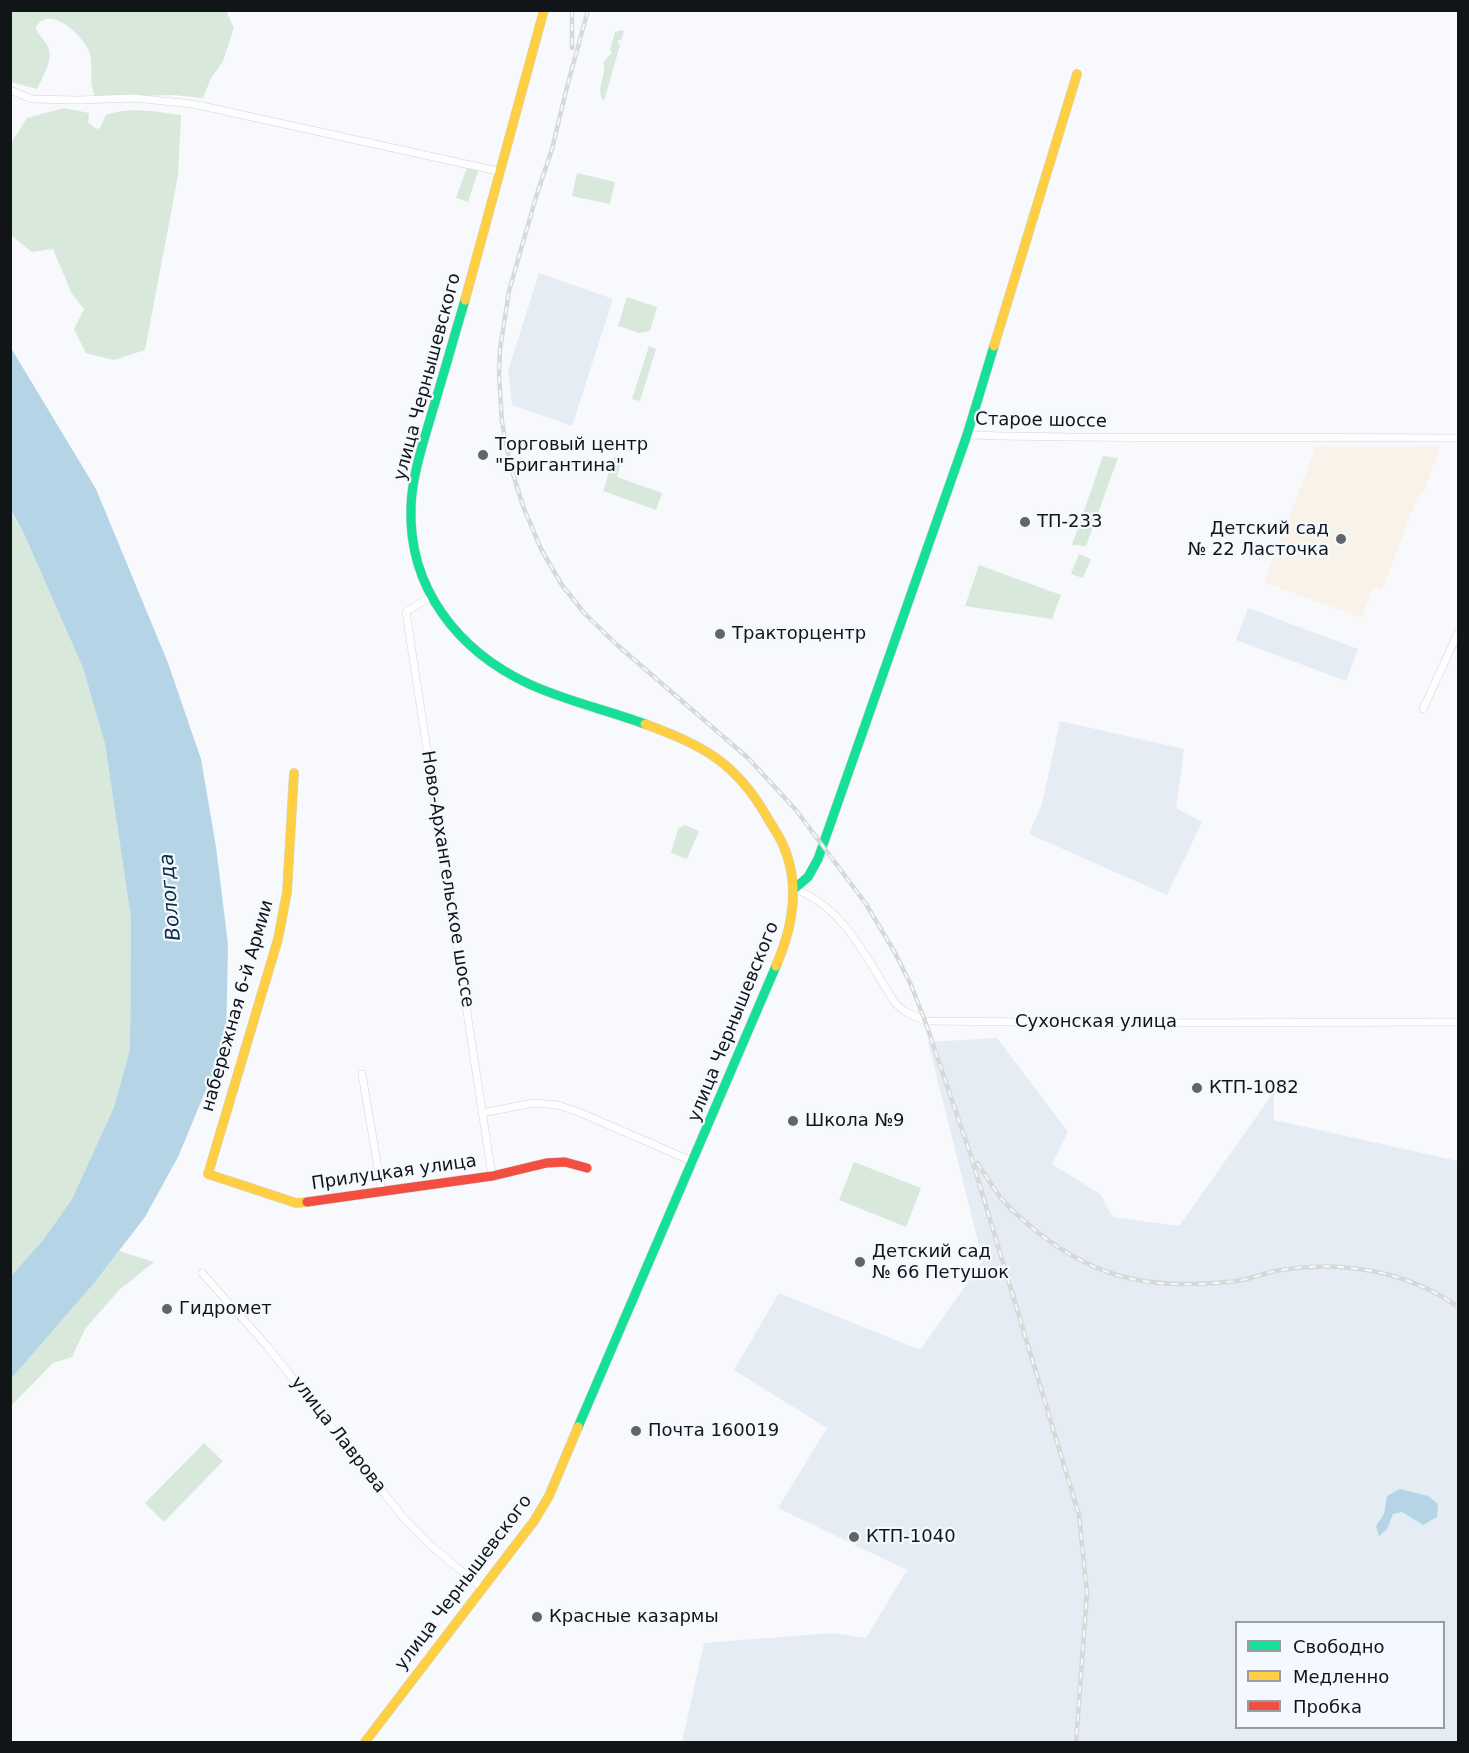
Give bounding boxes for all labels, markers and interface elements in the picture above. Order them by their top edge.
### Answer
street label: улица Чернышевского [390,271,466,483]
street label: Старое шоссе [975,409,1107,433]
place label: Торговый центр "Бригантина" [495,434,648,476]
marker: Торговый центр "Бригантина" [476,448,490,462]
place label: ТП-233 [1037,511,1102,533]
marker: ТП-233 [1018,515,1032,529]
place label: Детский сад № 22 Ласточка [1187,518,1329,560]
marker: Детский сад № 22 Ласточка [1334,532,1348,546]
place label: Тракторцентр [732,623,866,645]
marker: Тракторцентр [713,627,727,641]
street label: Ново-Архангельское шоссе [416,749,478,1009]
water label: Вологда [155,852,187,942]
street label: набережная 6-й Армии [197,898,279,1114]
street label: улица Чернышевского [684,919,784,1125]
street label: Сухонская улица [1015,1011,1177,1033]
place label: КТП-1082 [1209,1077,1299,1099]
marker: КТП-1082 [1190,1081,1204,1095]
place label: Школа №9 [805,1110,905,1132]
marker: Школа №9 [786,1114,800,1128]
street label: Прилуцкая улица [310,1151,478,1195]
place label: Детский сад № 66 Петушок [872,1241,1009,1284]
marker: Детский сад № 66 Петушок [853,1255,867,1269]
place label: Гидромет [179,1298,272,1320]
marker: Гидромет [160,1302,174,1316]
street label: улица Лаврова [286,1372,390,1498]
place label: Почта 160019 [648,1420,779,1442]
marker: Почта 160019 [629,1424,643,1438]
street label: улица Чернышевского [391,1491,537,1675]
place label: КТП-1040 [866,1526,956,1548]
marker: КТП-1040 [847,1530,861,1544]
place label: Красные казармы [549,1606,719,1628]
marker: Красные казармы [530,1610,544,1624]
legend [1235,1621,1445,1729]
text: Свободно [1293,1636,1385,1657]
text: Медленно [1293,1666,1389,1687]
text: Пробка [1293,1696,1362,1717]

